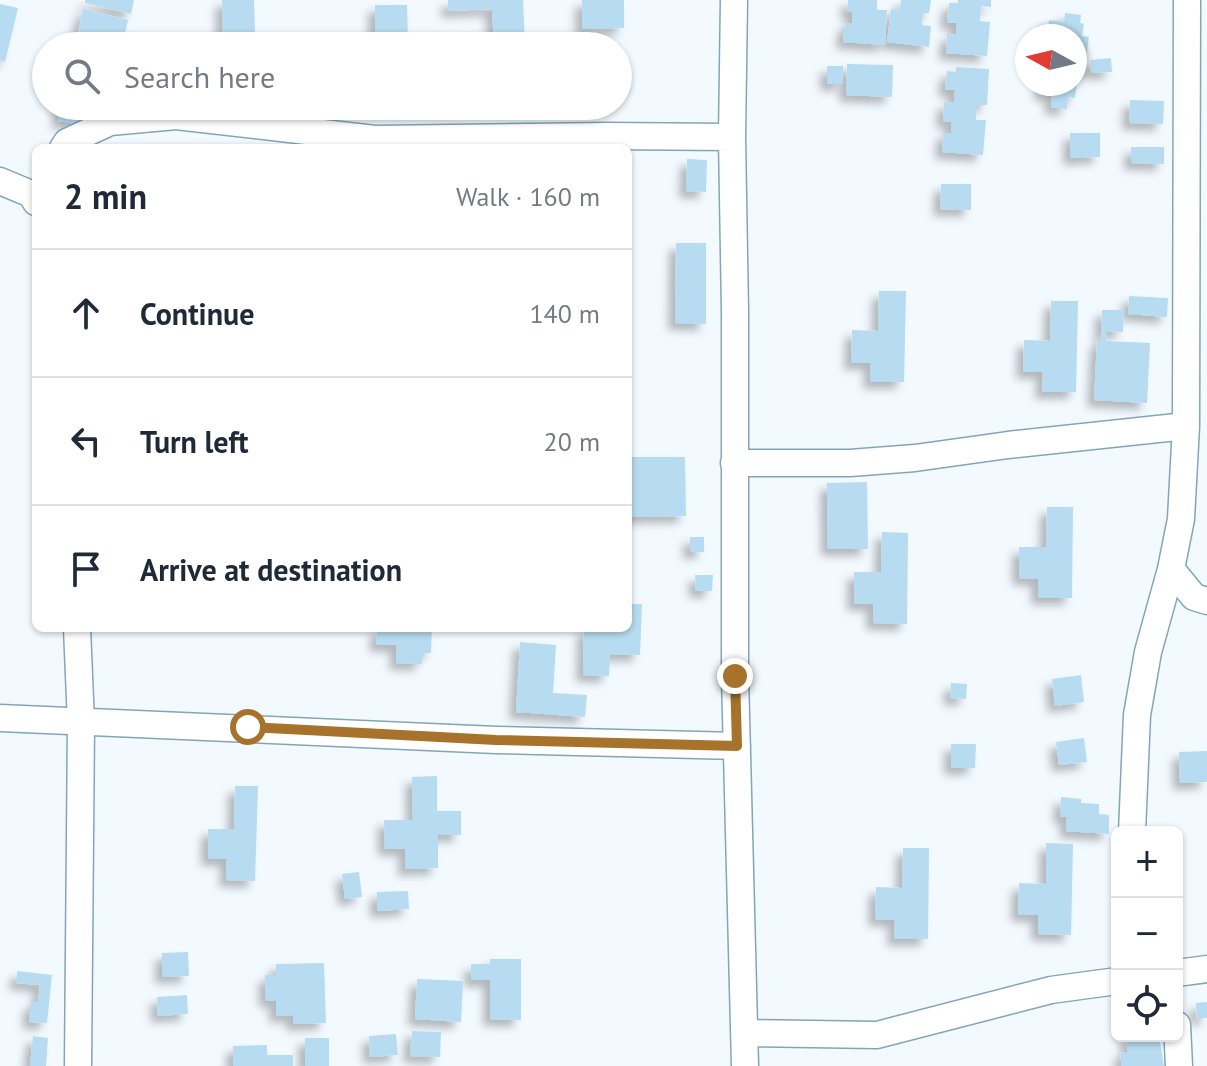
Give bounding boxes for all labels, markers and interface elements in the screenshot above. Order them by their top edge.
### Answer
north arrow [1015,24,1087,96]
search box [32,32,632,120]
icon: search [60,54,104,98]
text: Search here [124,57,275,96]
text: 2 min [64,174,147,218]
text: Walk · 160 m [456,180,600,213]
icon: ahead [64,291,108,335]
text: Continue [140,294,254,333]
text: 140 m [529,297,600,330]
icon: left [64,419,108,463]
text: Turn left [140,422,248,461]
text: 20 m [544,425,600,458]
icon: arrive [64,547,108,591]
text: Arrive at destination [140,550,402,589]
route end [717,658,753,694]
route start [230,709,266,745]
map controls [1111,826,1183,1042]
button: + [1111,826,1183,898]
button: − [1111,898,1183,970]
button: locate [1111,970,1183,1042]

